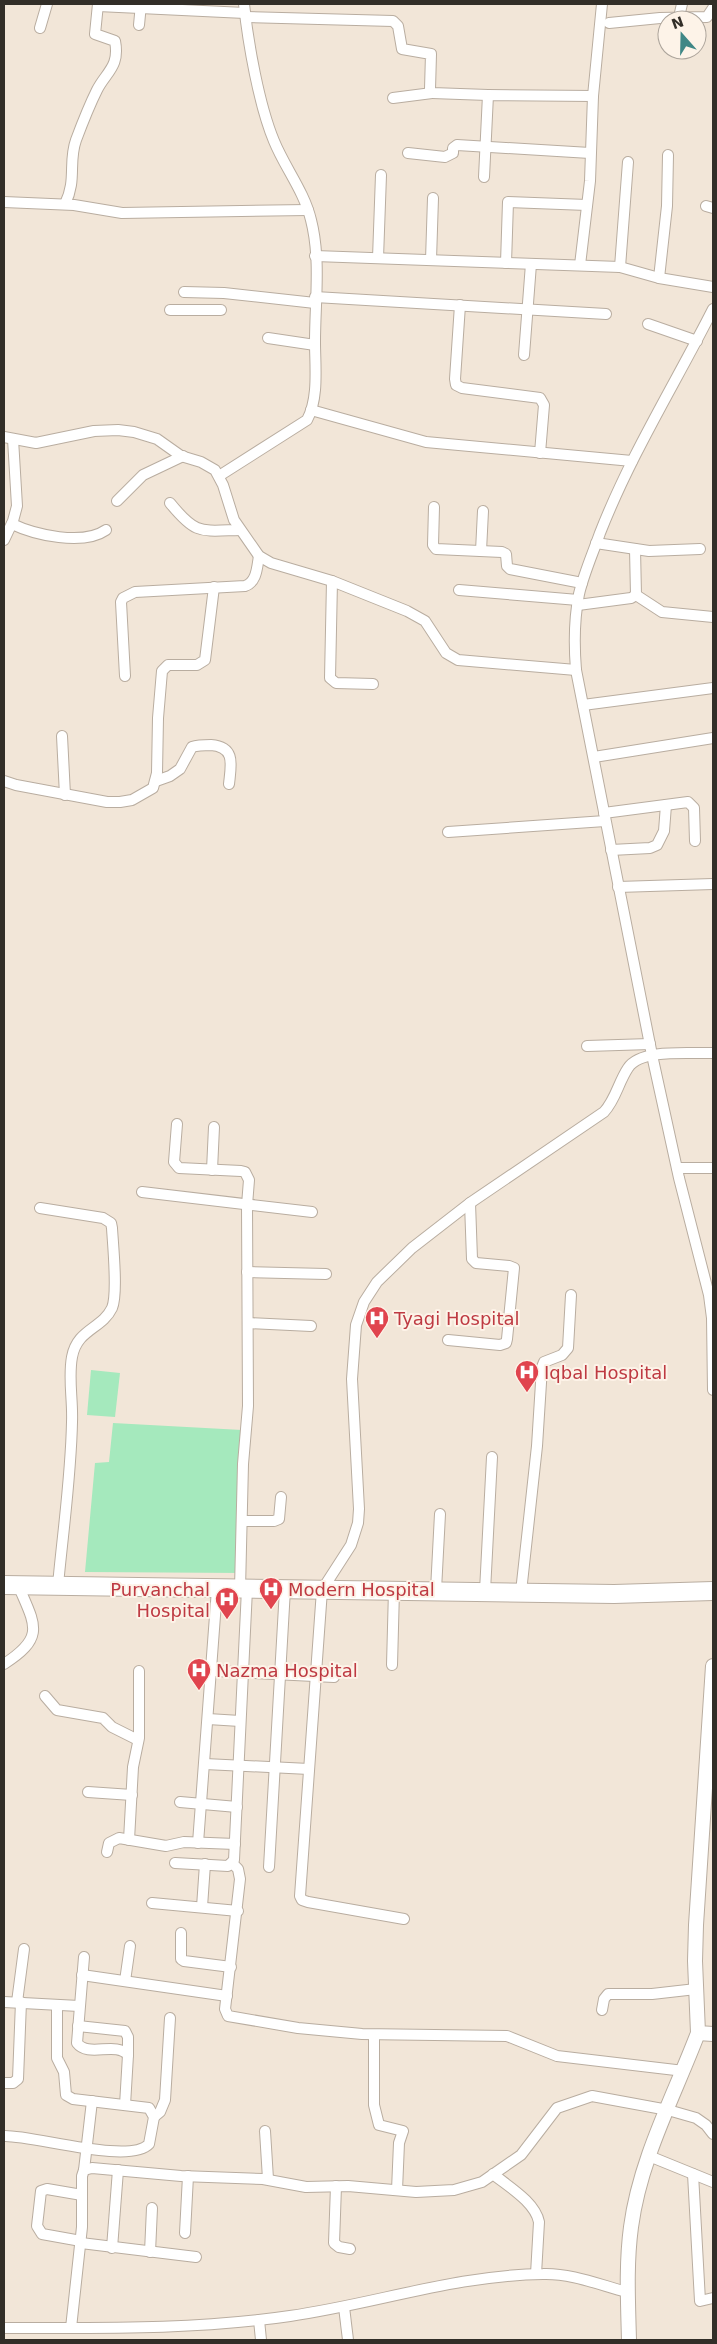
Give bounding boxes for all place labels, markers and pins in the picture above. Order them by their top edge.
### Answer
hospital icon: Tyagi Hospital [364,1305,390,1339]
place label: Tyagi Hospital [393,1308,519,1329]
hospital icon: Iqbal Hospital [514,1359,540,1393]
place label: Iqbal Hospital [544,1362,667,1383]
hospital icon: Modern Hospital [258,1576,284,1610]
place label: Purvanchal Hospital [110,1579,210,1621]
place label: Modern Hospital [288,1579,435,1600]
hospital icon: Purvanchal Hospital [214,1586,240,1620]
hospital icon: Nazma Hospital [186,1657,212,1691]
place label: Nazma Hospital [216,1660,358,1681]

